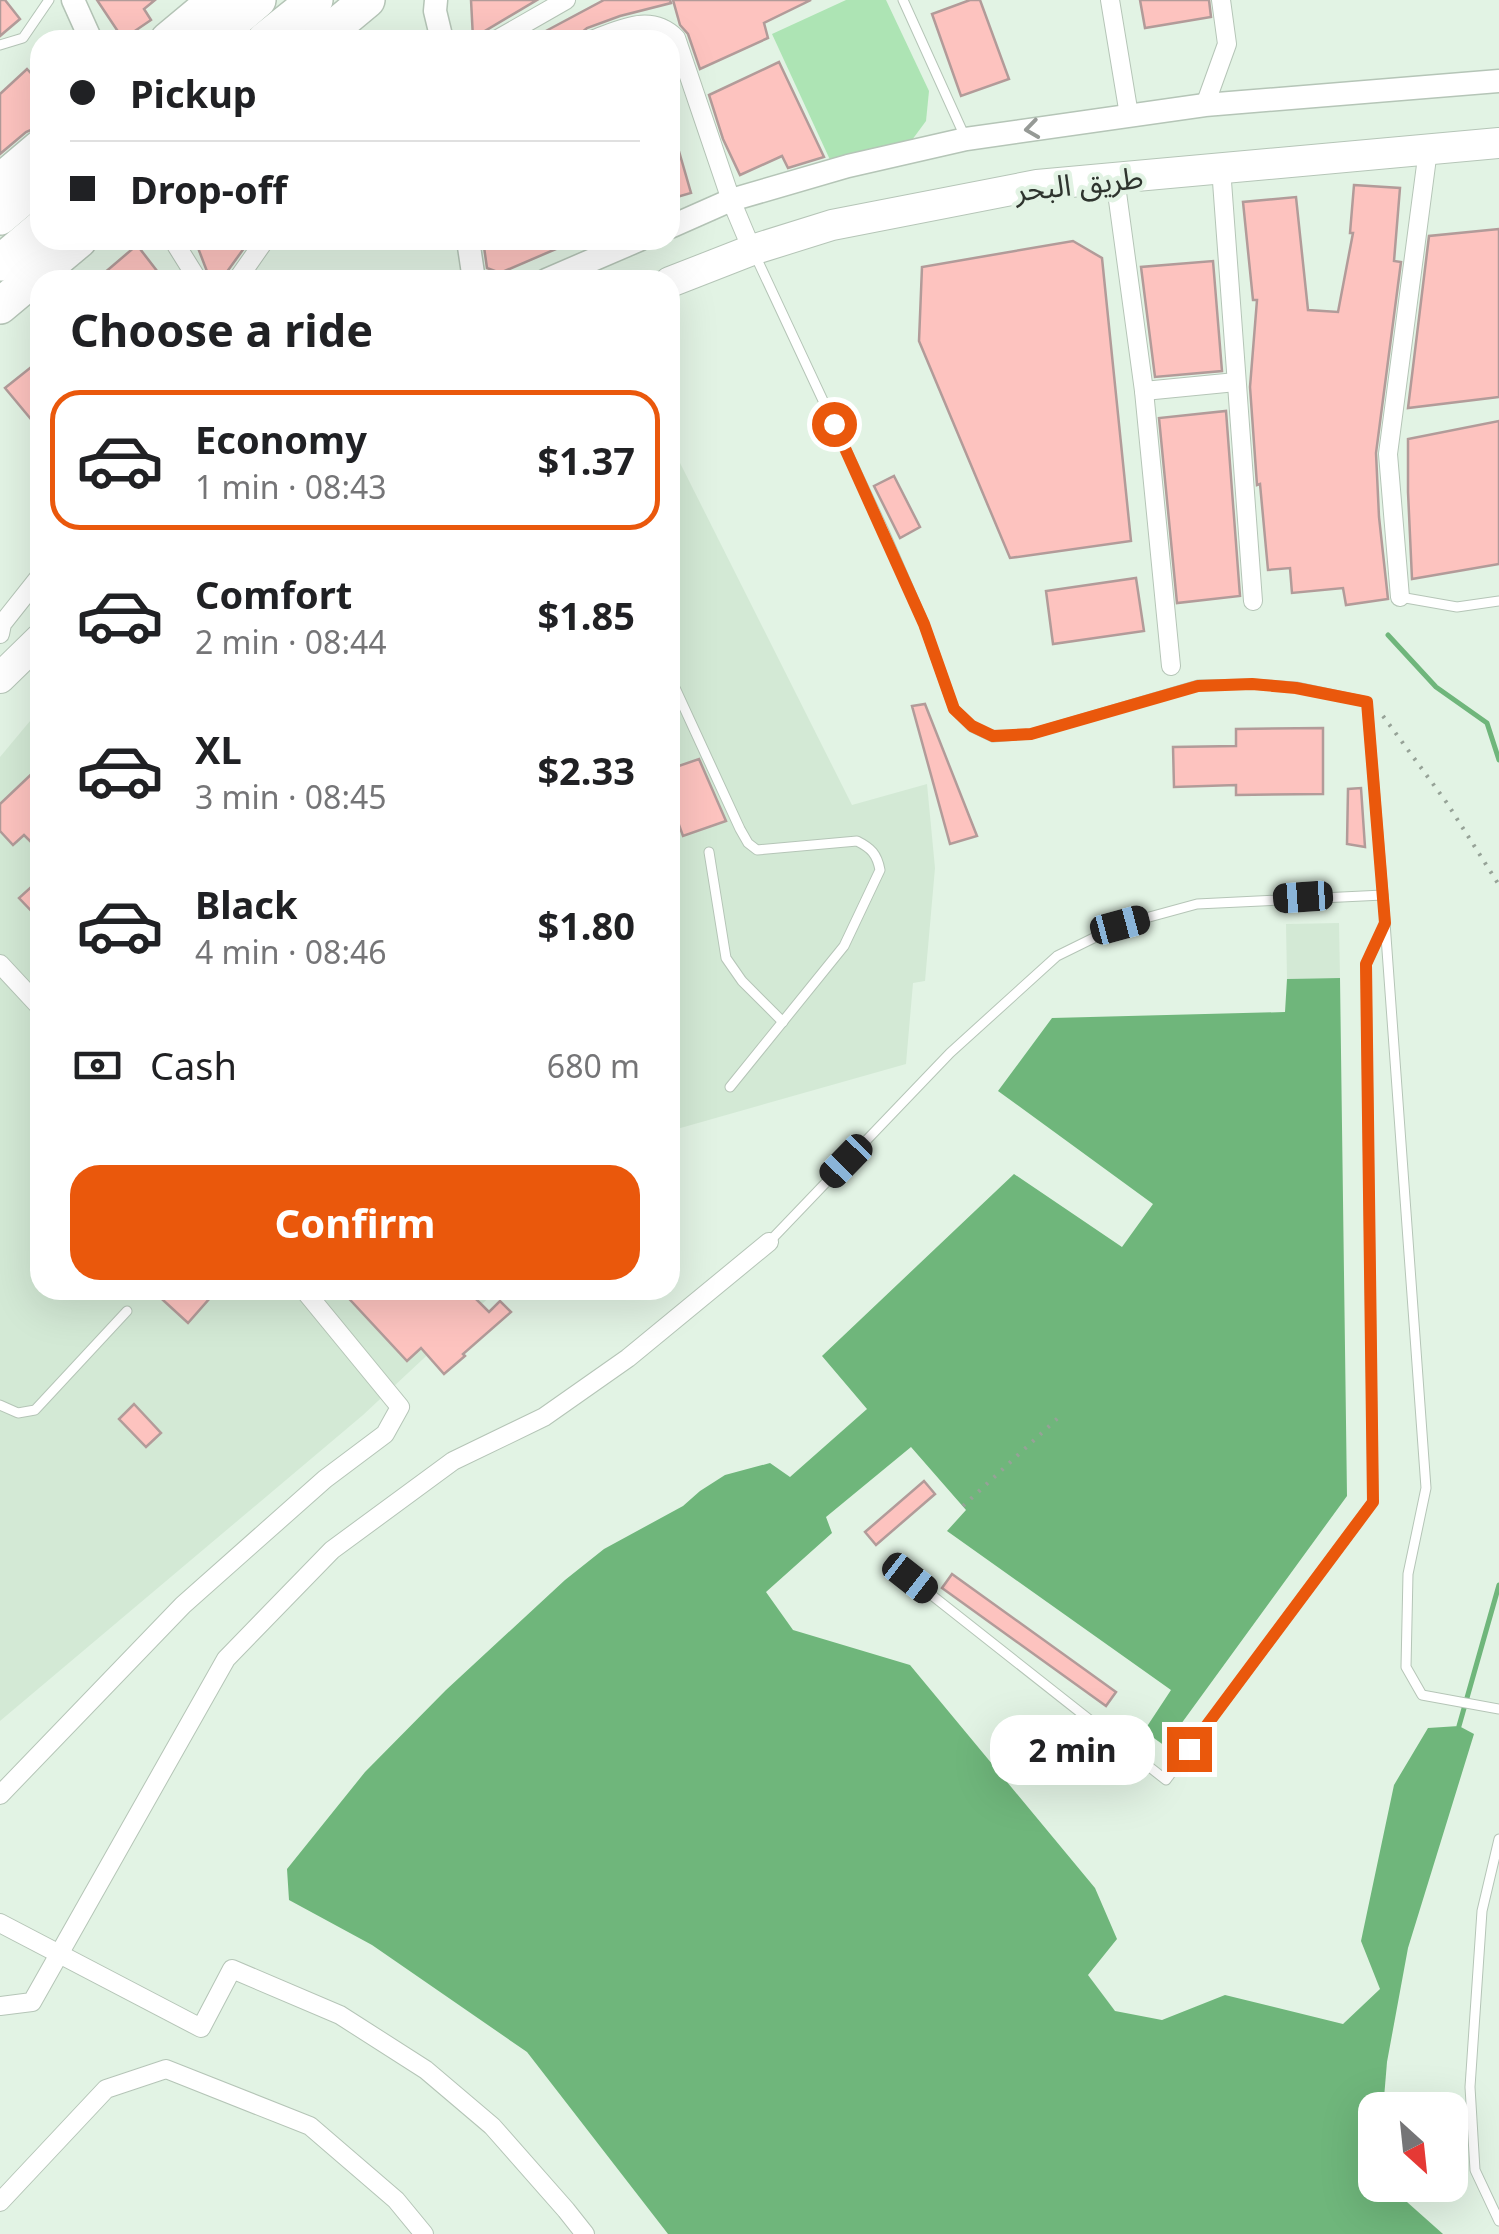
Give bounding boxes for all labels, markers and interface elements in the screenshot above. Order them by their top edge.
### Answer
text: Pickup [130,67,257,119]
one-way arrow [1024,118,1041,139]
street label: طريق البحر [1012,156,1145,210]
text: Drop-off [130,163,287,215]
text: Choose a ride [70,299,373,360]
route start [812,402,857,447]
text: Economy [195,413,367,465]
icon: car [75,415,165,505]
text: $1.37 [537,434,635,486]
text: 1 min · 08:43 [195,465,387,508]
text: Comfort [195,568,352,620]
icon: car [75,570,165,660]
text: $1.85 [537,589,635,641]
text: 2 min · 08:44 [195,620,387,663]
text: XL [195,723,242,775]
icon: car [75,725,165,815]
text: $2.33 [537,744,635,796]
text: 3 min · 08:45 [195,775,387,818]
text: Black [195,878,298,930]
icon: car [75,880,165,970]
car [1272,880,1334,914]
text: $1.80 [537,899,635,951]
car [1087,903,1153,947]
text: 4 min · 08:46 [195,930,387,973]
icon: cash [70,1038,125,1093]
text: Cash [150,1039,237,1091]
text: 680 m [547,1044,640,1087]
car [814,1129,878,1193]
button: Confirm [70,1165,640,1280]
car [877,1548,943,1608]
callout: 2 min [989,1714,1154,1784]
route end [1167,1727,1212,1772]
text: 2 min [1028,1728,1117,1771]
north arrow [1358,2092,1468,2202]
map controls [1358,2092,1468,2202]

